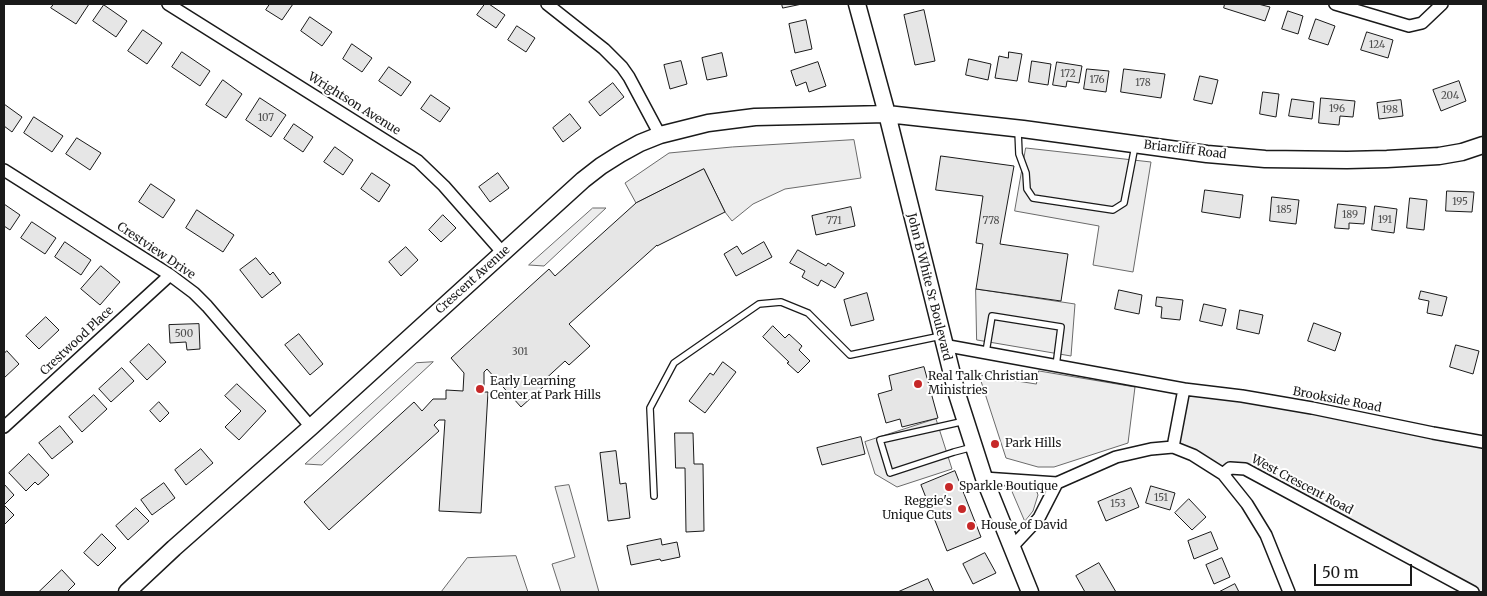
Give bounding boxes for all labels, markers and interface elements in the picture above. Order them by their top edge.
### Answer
house number: 124 [1369,39,1385,51]
house number: 172 [1060,68,1076,80]
street label: Wrightson Avenue [305,70,403,138]
house number: 176 [1089,74,1105,86]
house number: 178 [1135,77,1151,89]
house number: 204 [1441,90,1459,102]
house number: 196 [1329,103,1345,115]
house number: 198 [1382,104,1398,116]
house number: 107 [258,112,274,124]
street label: Briarcliff Road [1143,138,1227,162]
house number: 195 [1452,196,1468,208]
house number: 185 [1276,204,1292,216]
house number: 189 [1342,209,1358,221]
street label: John B White Sr Boulevard [904,212,954,362]
house number: 191 [1378,214,1392,226]
house number: 771 [826,215,842,227]
house number: 778 [982,215,1000,227]
street label: Crestview Drive [114,220,198,282]
street label: Crescent Avenue [433,243,513,317]
street label: Crestwood Place [37,303,117,379]
house number: 500 [175,328,193,340]
house number: 301 [512,346,528,358]
place label: Real Talk Christian Ministries [928,370,1038,398]
place label: Early Learning Center at Park Hills [490,375,601,403]
marker: Real Talk Christian Ministries [912,378,924,390]
marker: Early Learning Center at Park Hills [474,383,486,395]
street label: Brookside Road [1291,384,1383,416]
place label: Park Hills [1005,437,1061,451]
marker: Park Hills [989,438,1001,450]
street label: West Crescent Road [1249,452,1355,518]
place label: Sparkle Boutique [959,480,1058,494]
marker: Sparkle Boutique [943,481,955,493]
house number: 151 [1154,492,1168,504]
place label: Reggie's Unique Cuts [882,495,952,523]
house number: 153 [1110,498,1126,510]
marker: Reggie's Unique Cuts [956,503,968,515]
place label: House of David [981,519,1067,533]
marker: House of David [965,520,977,532]
scale bar [1317,554,1414,586]
text: 50 m [1322,563,1359,582]

